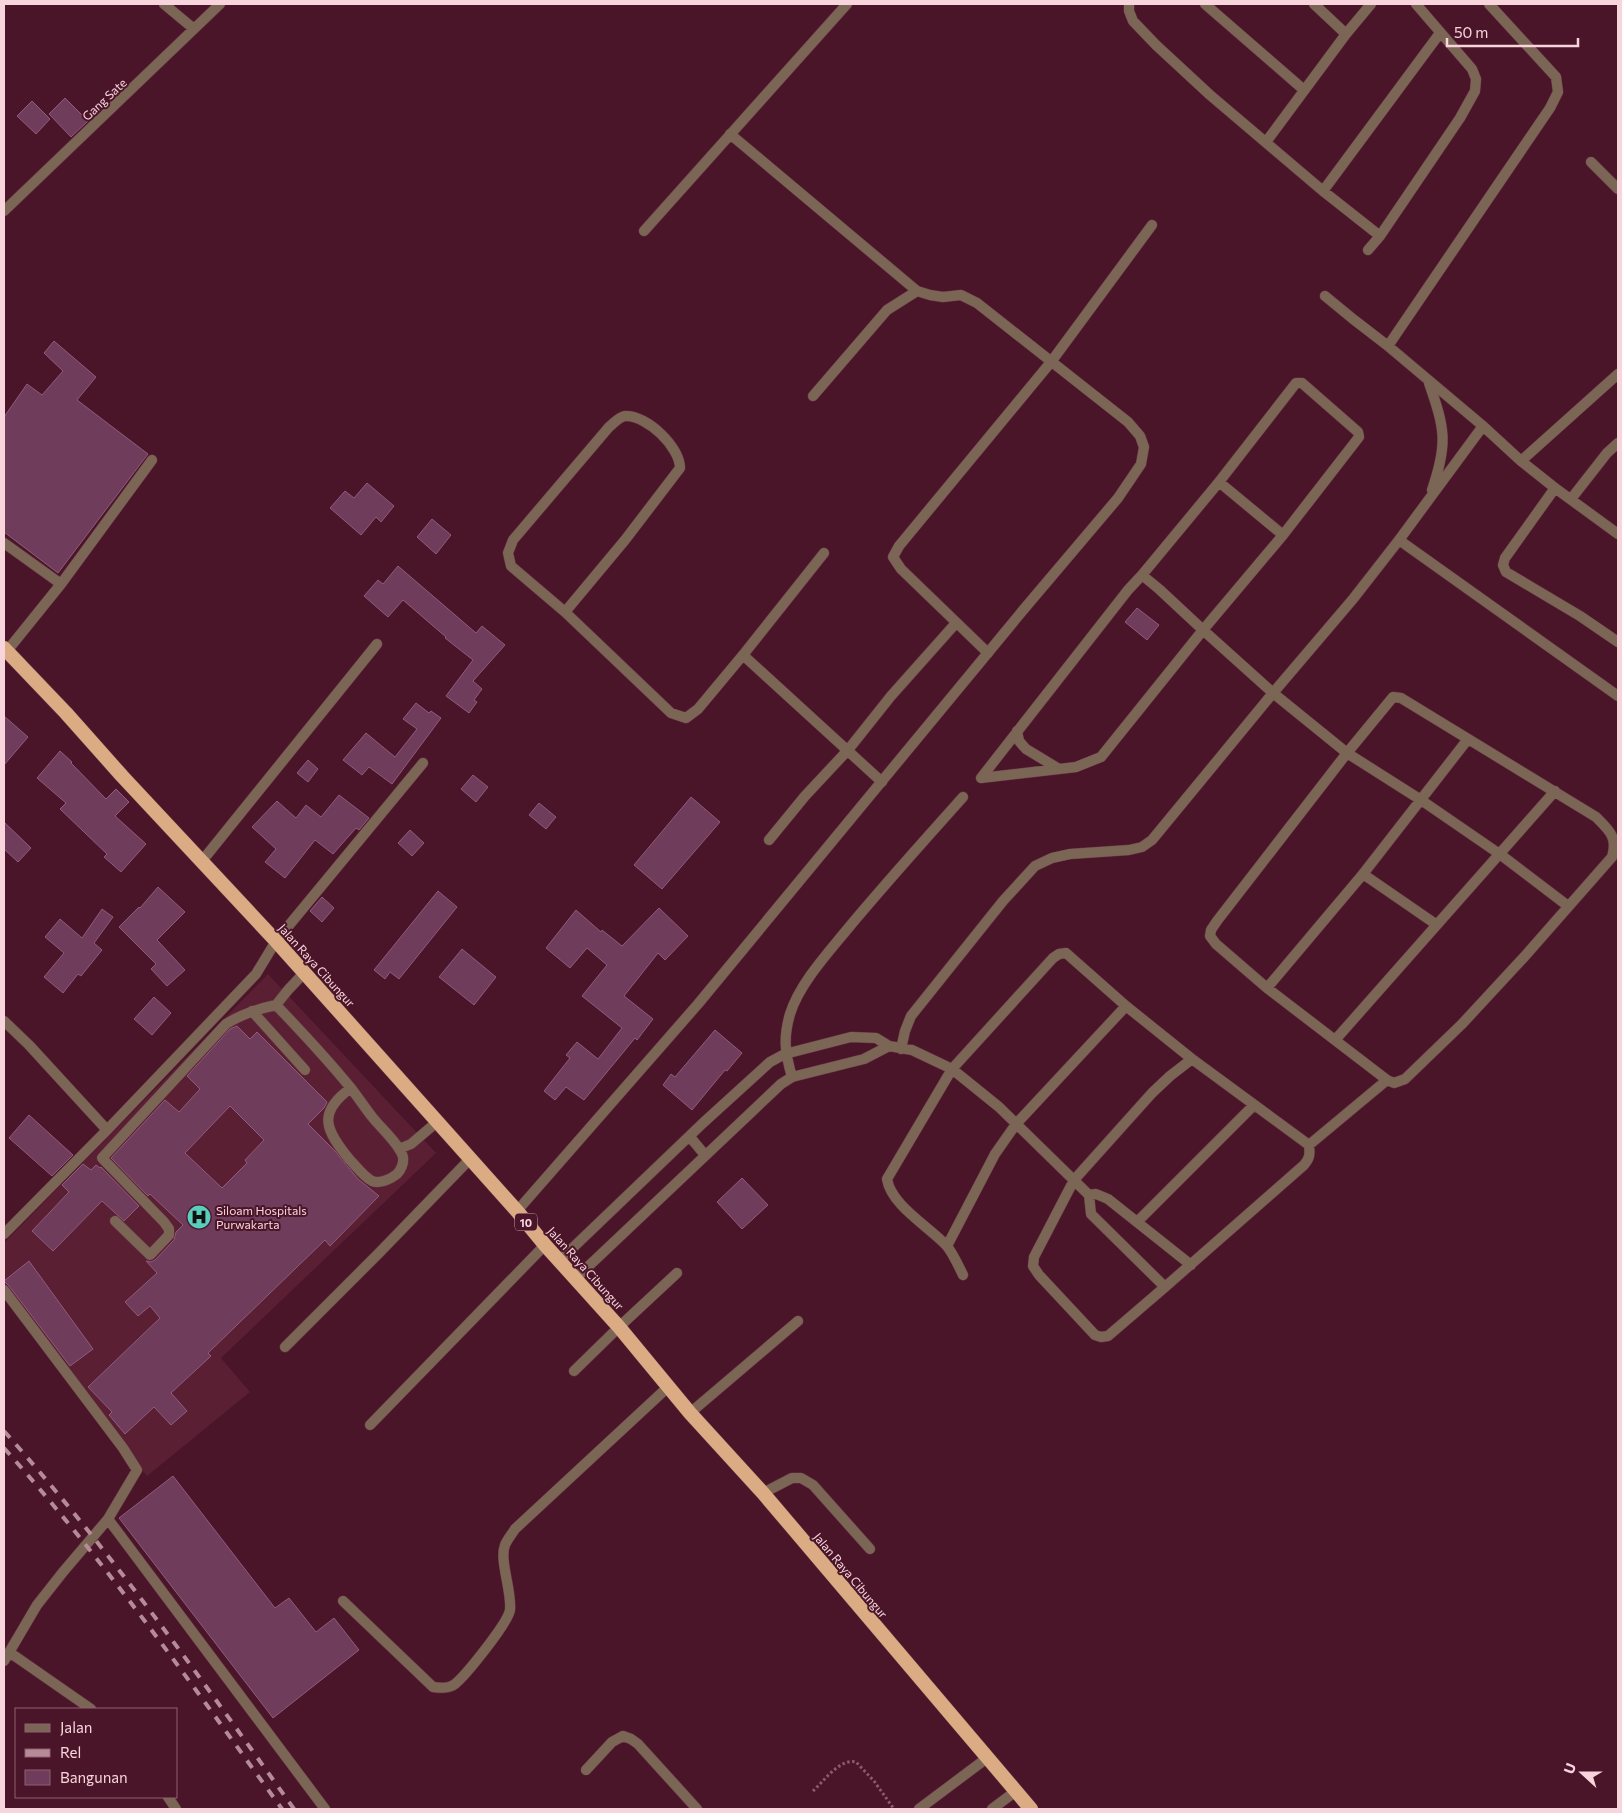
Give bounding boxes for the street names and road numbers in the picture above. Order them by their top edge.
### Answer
street label: Gang Sate [79,75,129,123]
street label: Jalan Raya Cibungur [275,921,358,1010]
road number: 10 [515,1214,537,1230]
street label: Jalan Raya Cibungur [544,1224,627,1313]
street label: Jalan Raya Cibungur [810,1529,891,1621]

